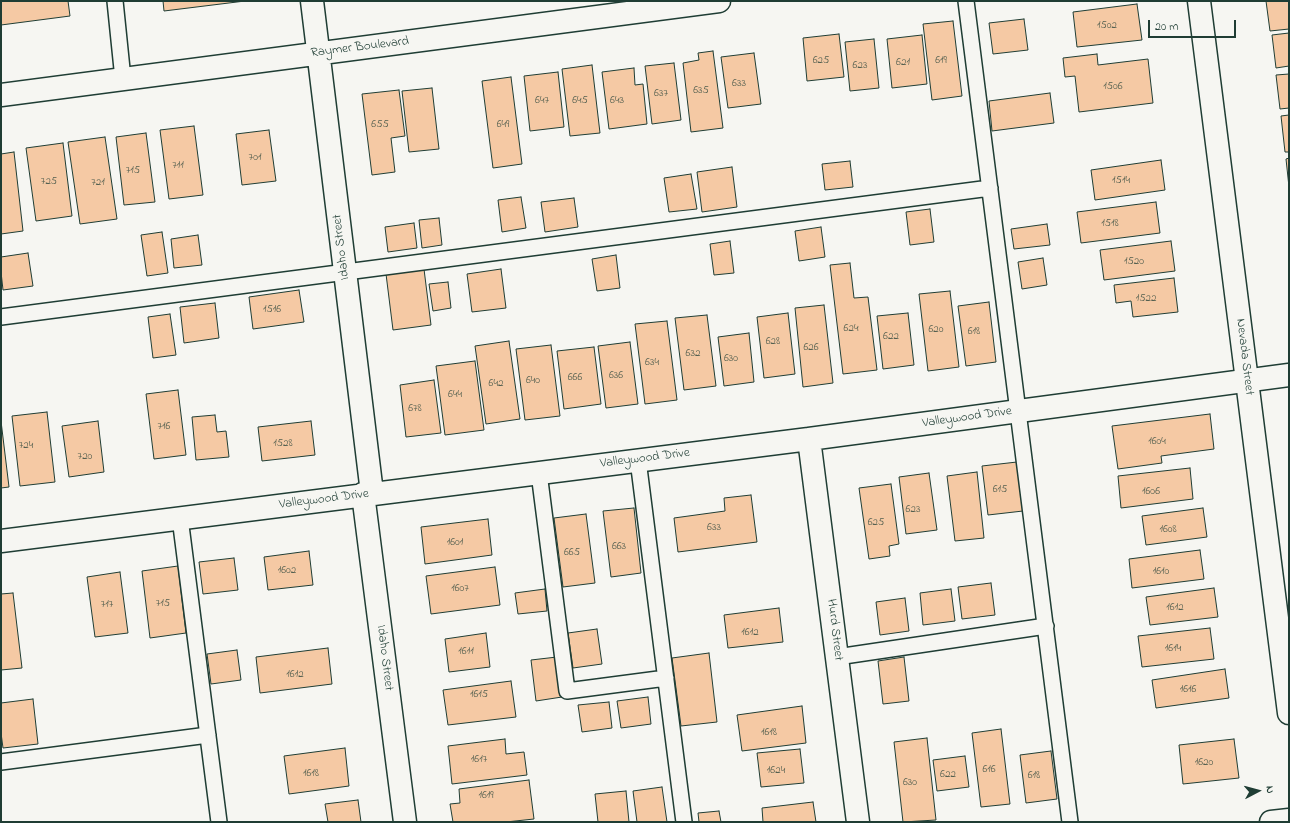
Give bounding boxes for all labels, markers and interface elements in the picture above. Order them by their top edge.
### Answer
scale bar [1150,12,1238,38]
text: 20 m [1155,18,1178,36]
house number: 1502 [1097,19,1117,33]
street label: Raymer Boulevard [310,34,410,62]
house number: 625 [813,54,829,68]
house number: 619 [935,54,947,68]
house number: 621 [896,56,910,70]
house number: 623 [853,59,867,73]
house number: 633 [732,77,746,91]
house number: 1506 [1103,80,1123,94]
house number: 635 [693,84,709,98]
house number: 637 [654,87,668,101]
house number: 647 [535,94,549,108]
house number: 645 [572,94,588,108]
house number: 643 [610,94,624,108]
house number: 655 [371,118,389,132]
house number: 649 [497,118,509,132]
house number: 701 [249,151,261,165]
house number: 711 [172,159,184,173]
house number: 715 [126,164,140,178]
house number: 1514 [1112,174,1130,188]
house number: 725 [41,175,57,189]
house number: 721 [91,176,105,190]
street label: Idaho Street [330,213,354,281]
house number: 1518 [1101,217,1119,231]
house number: 1520 [1124,255,1144,269]
house number: 1522 [1136,292,1156,306]
house number: 1516 [263,303,281,317]
street label: Nevada Street [1232,318,1256,396]
house number: 624 [844,322,858,336]
house number: 620 [928,323,944,337]
house number: 618 [968,325,980,339]
house number: 622 [883,330,899,344]
house number: 628 [766,335,780,349]
house number: 626 [803,341,819,355]
house number: 632 [686,347,700,361]
house number: 630 [724,352,738,366]
house number: 634 [645,356,659,370]
house number: 636 [609,369,623,383]
house number: 666 [568,371,582,385]
house number: 640 [526,374,540,388]
house number: 642 [489,377,503,391]
house number: 644 [448,388,462,402]
house number: 678 [408,402,422,416]
street label: Valleywood Drive [921,404,1013,432]
house number: 716 [158,420,170,434]
house number: 1604 [1148,435,1166,449]
house number: 1528 [273,437,293,451]
house number: 724 [19,439,33,453]
street label: Valleywood Drive [599,446,691,472]
house number: 720 [78,450,92,464]
house number: 615 [993,483,1007,497]
house number: 1606 [1142,485,1160,499]
street label: Valleywood Drive [278,487,370,513]
house number: 623 [906,503,920,517]
house number: 625 [868,516,884,530]
house number: 633 [707,521,721,535]
house number: 1608 [1159,523,1177,537]
house number: 1601 [447,536,463,550]
house number: 663 [612,540,626,554]
house number: 665 [564,546,580,560]
house number: 1602 [278,564,296,578]
house number: 1610 [1153,565,1169,579]
house number: 1607 [451,582,469,596]
house number: 715 [156,597,170,611]
house number: 717 [101,598,113,612]
street label: Hurd Street [822,598,846,662]
house number: 1612 [1166,601,1184,615]
street label: Idaho Street [372,624,396,692]
house number: 1612 [741,626,759,640]
house number: 1614 [1165,642,1181,656]
house number: 1611 [458,645,474,659]
house number: 1612 [286,668,304,682]
house number: 1616 [1180,683,1196,697]
house number: 1615 [470,688,488,702]
house number: 1618 [761,726,777,740]
house number: 1617 [471,753,487,767]
house number: 1620 [1195,756,1213,770]
house number: 616 [982,763,996,777]
house number: 1624 [767,764,785,778]
house number: 1618 [303,767,319,781]
house number: 622 [940,768,956,782]
house number: 618 [1028,769,1040,783]
north arrow [1238,771,1278,811]
house number: 630 [903,776,917,790]
text: N [1262,785,1278,794]
house number: 1619 [478,789,494,803]

